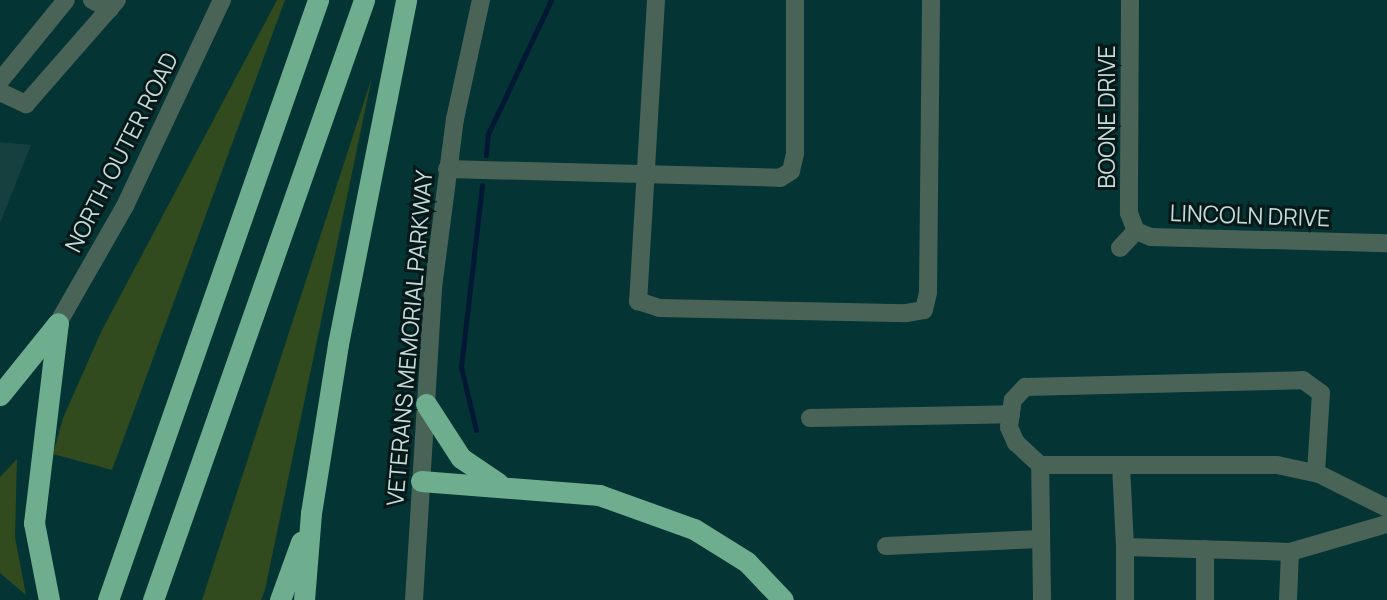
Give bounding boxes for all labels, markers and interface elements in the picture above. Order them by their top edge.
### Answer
street label: BOONE DRIVE [1092,45,1120,189]
street label: NORTH OUTER ROAD [59,48,183,256]
street label: VETERANS MEMORIAL PARKWAY [381,168,437,508]
street label: LINCOLN DRIVE [1169,198,1331,232]

